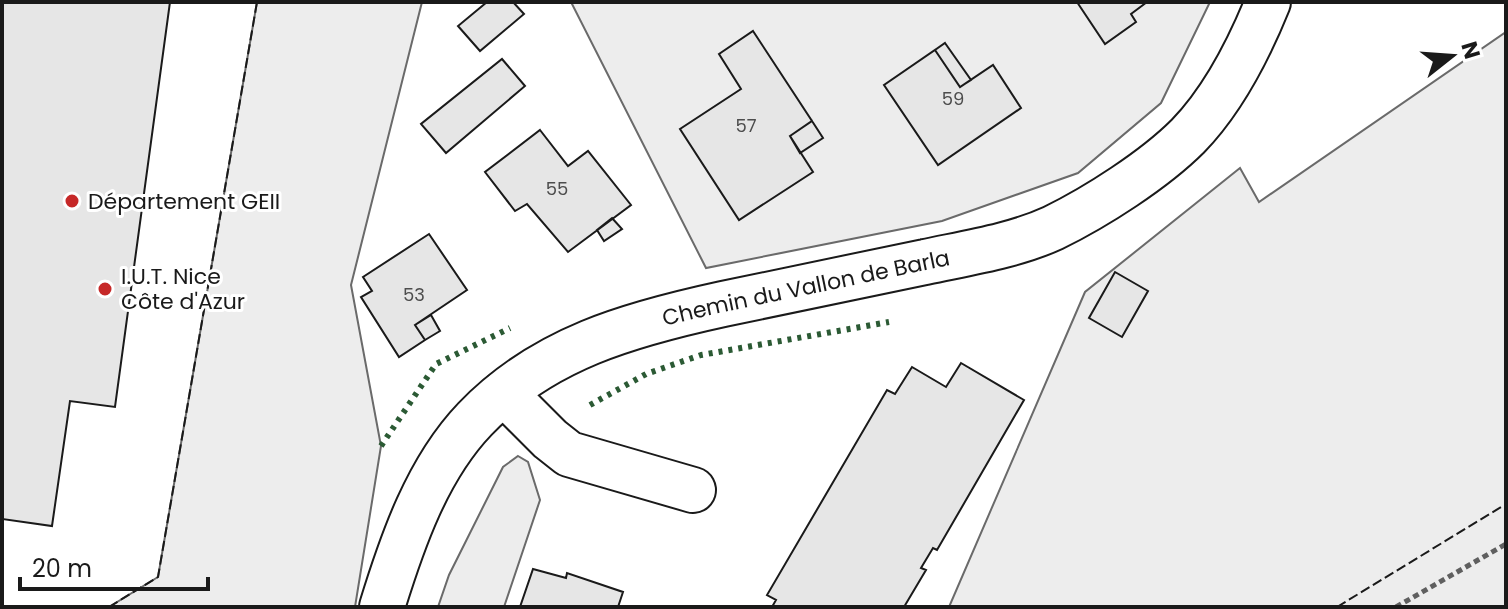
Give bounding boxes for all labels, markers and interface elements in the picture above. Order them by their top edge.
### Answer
north arrow [1412,16,1492,96]
text: N [1453,38,1488,63]
house number: 59 [942,86,964,111]
house number: 57 [735,113,757,138]
house number: 55 [546,176,568,201]
place label: Département GEII [88,186,280,217]
marker: Département GEII [63,192,81,210]
street label: Chemin du Vallon de Barla [659,242,952,333]
place label: I.U.T. Nice Côte d'Azur [121,261,245,317]
marker: I.U.T. Nice Côte d'Azur [96,280,114,298]
house number: 53 [403,282,425,307]
scale bar [20,541,208,591]
text: 20 m [32,552,92,585]

